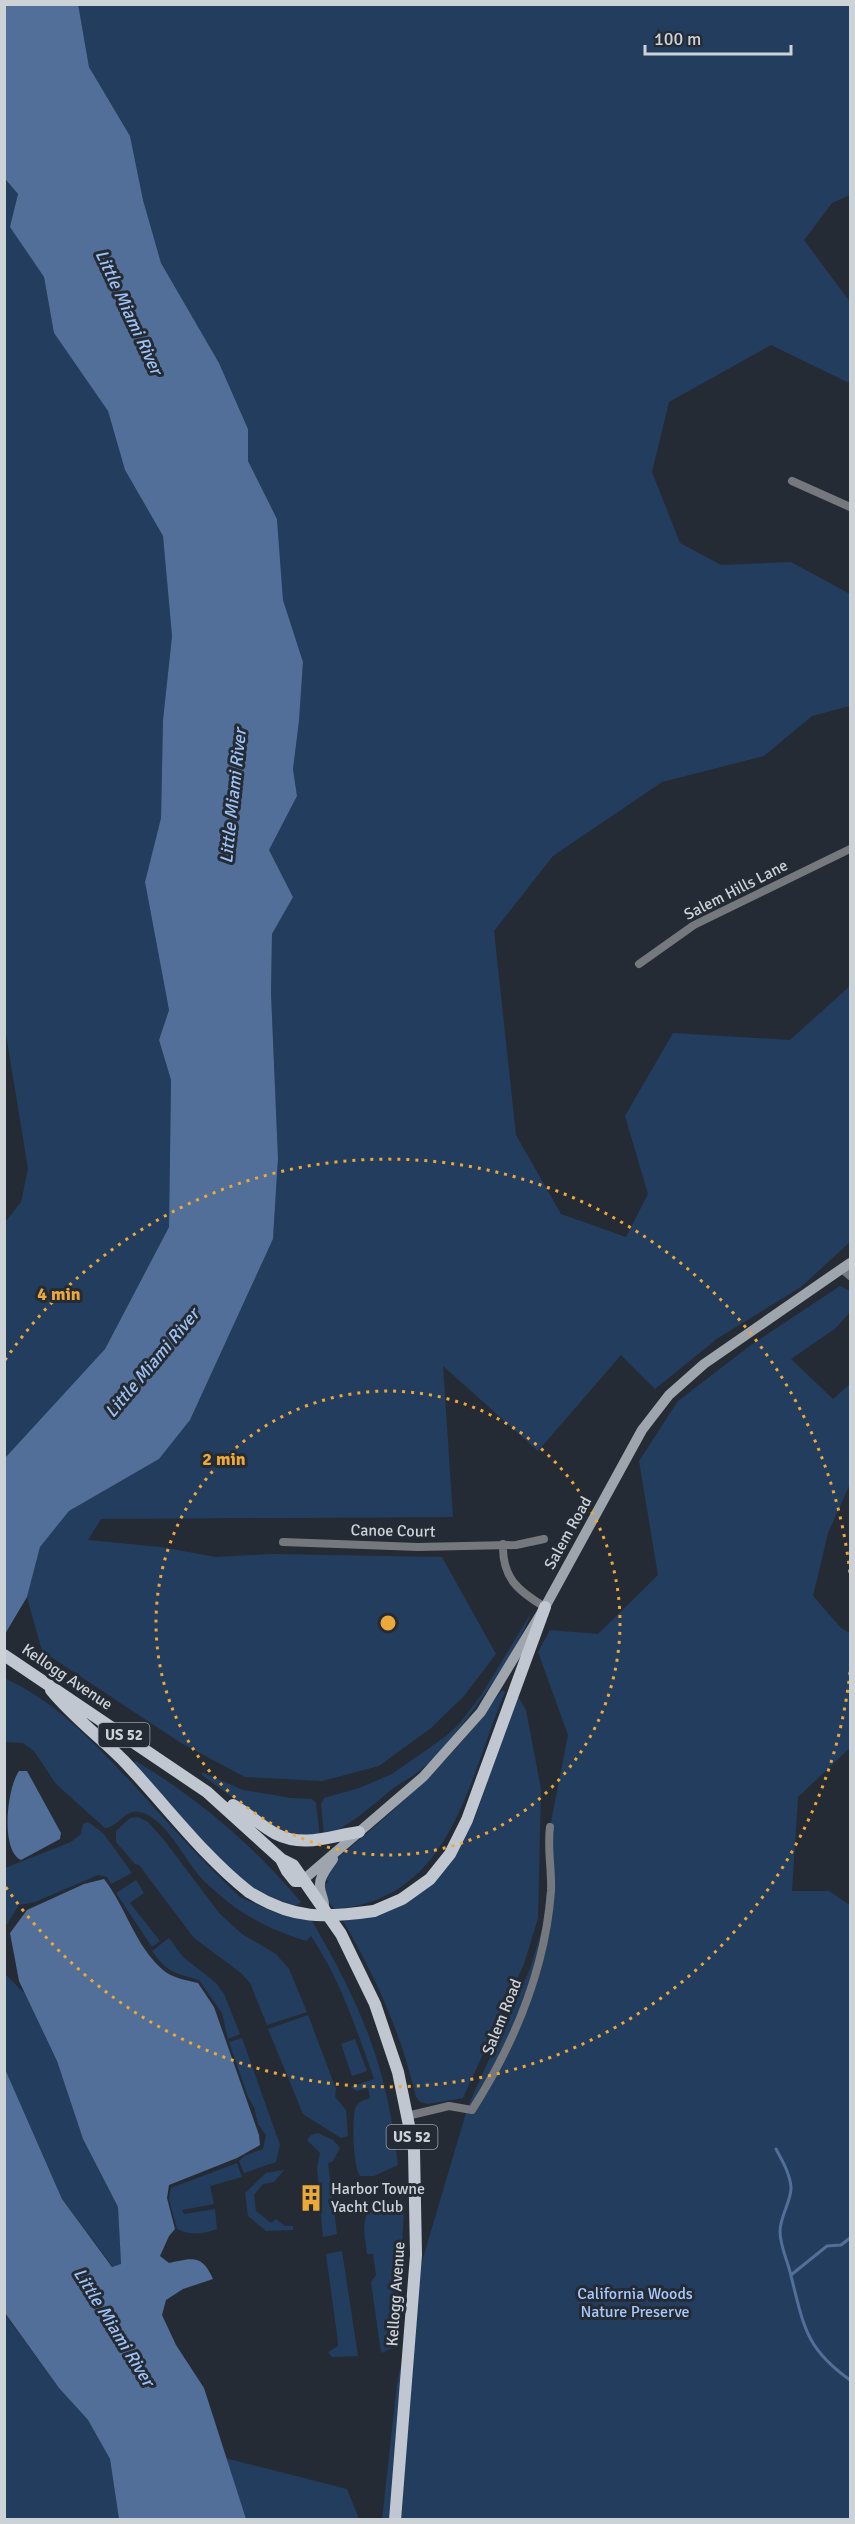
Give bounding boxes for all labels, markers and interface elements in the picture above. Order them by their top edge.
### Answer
scale bar [645,18,790,56]
text: 100 m [654,28,701,50]
water label: Little Miami River [90,246,169,380]
water label: Little Miami River [215,725,251,864]
street label: Salem Hills Lane [681,855,791,925]
text: 4 min [37,1283,81,1305]
water label: Little Miami River [100,1302,205,1422]
text: 2 min [202,1448,246,1470]
street label: Salem Road [540,1493,596,1573]
street label: Canoe Court [350,1520,436,1542]
centre of rings [378,1613,398,1633]
street label: Kellogg Avenue [18,1639,116,1715]
road number: US 52 [98,1723,150,1747]
street label: Salem Road [478,1976,526,2058]
road number: US 52 [386,2125,438,2149]
place label: Harbor Towne Yacht Club [331,2179,425,2217]
building icon: Harbor Towne Yacht Club [296,2183,326,2213]
street label: Kellogg Avenue [382,2241,410,2347]
water label: Little Miami River [69,2264,160,2392]
park label: California Woods Nature Preserve [577,2284,693,2322]

